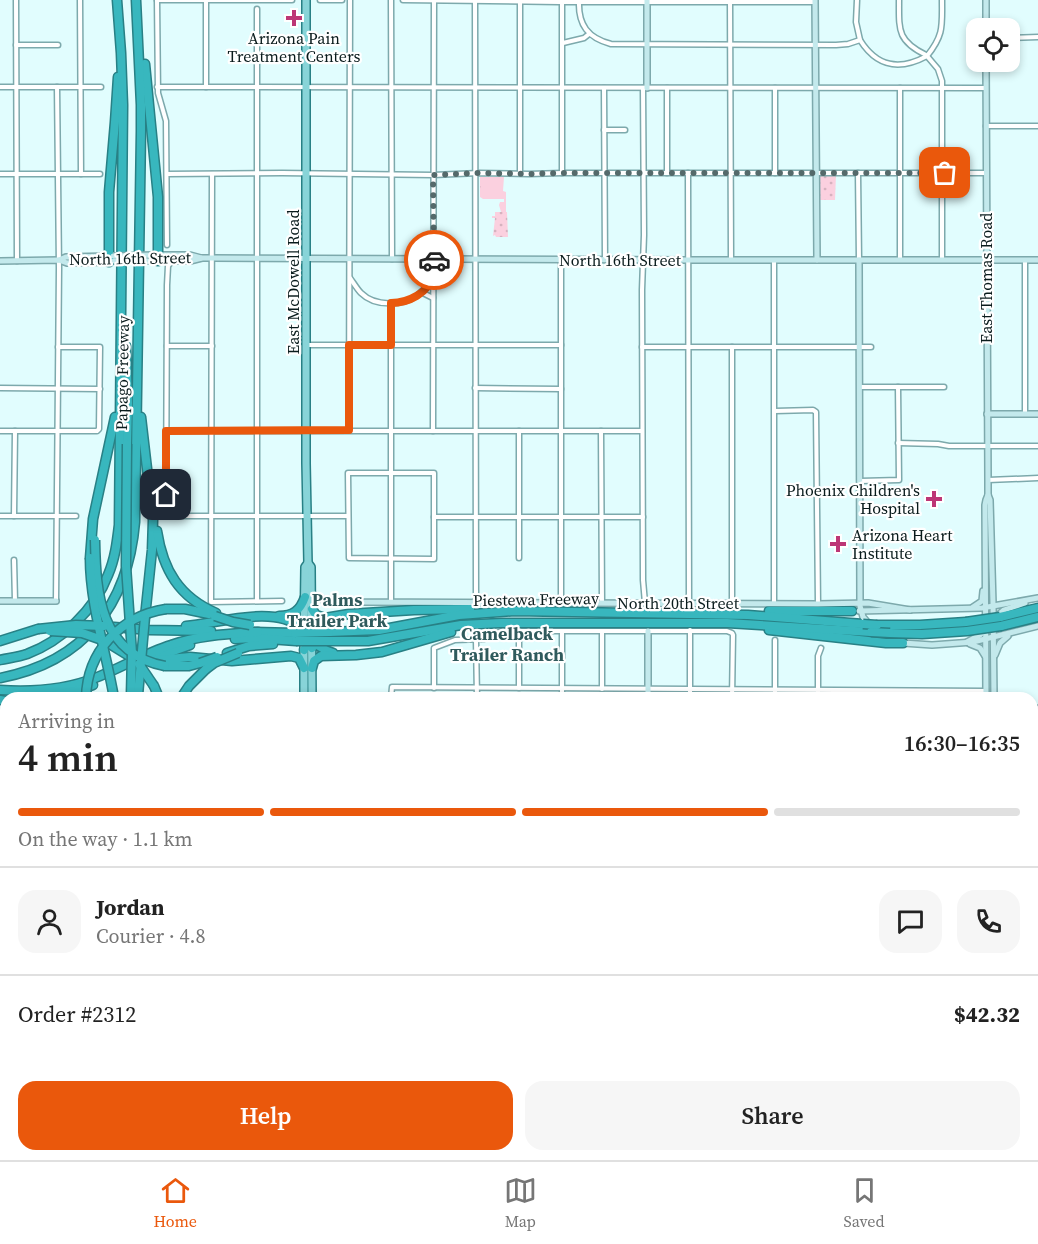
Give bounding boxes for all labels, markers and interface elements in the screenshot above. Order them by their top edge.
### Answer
marker: Arizona Pain Treatment Centers [285,9,303,27]
map controls [966,18,1020,72]
button: locate [966,18,1020,72]
place label: Arizona Pain Treatment Centers [227,27,361,67]
pin [919,147,970,198]
icon: bag [928,156,961,189]
street label: East McDowell Road [282,210,304,354]
street label: East Thomas Road [975,213,997,343]
courier [404,230,464,290]
icon: car [418,244,451,277]
street label: North 16th Street [69,246,192,270]
street label: North 16th Street [559,249,682,271]
street label: Papago Freeway [110,314,134,431]
pin [140,469,191,520]
icon: home [149,478,182,511]
place label: Phoenix Children's Hospital [786,479,920,519]
marker: Phoenix Children's Hospital [925,490,943,508]
place label: Arizona Heart Institute [852,524,953,564]
marker: Arizona Heart Institute [829,535,847,553]
district label: Palms Trailer Park [287,587,387,633]
street label: Piestewa Freeway [473,587,600,611]
street label: North 20th Street [617,592,740,614]
district label: Camelback Trailer Ranch [450,621,564,667]
text: Arriving in [18,707,115,735]
text: 16:30–16:35 [904,728,1020,758]
text: 4 min [18,731,118,784]
text: On the way · 1.1 km [18,825,192,853]
button: person [18,890,81,953]
button: chat [879,890,942,953]
button: phone [957,890,1020,953]
text: Jordan [96,892,164,922]
text: Courier · 4.8 [96,922,205,950]
text: Order #2312 [18,999,136,1029]
text: $42.32 [954,999,1020,1029]
button: Help [18,1081,513,1150]
button: Share [525,1081,1020,1150]
tab: Home [153,1174,197,1232]
tab: Map [504,1174,537,1232]
tab: Saved [844,1174,885,1232]

